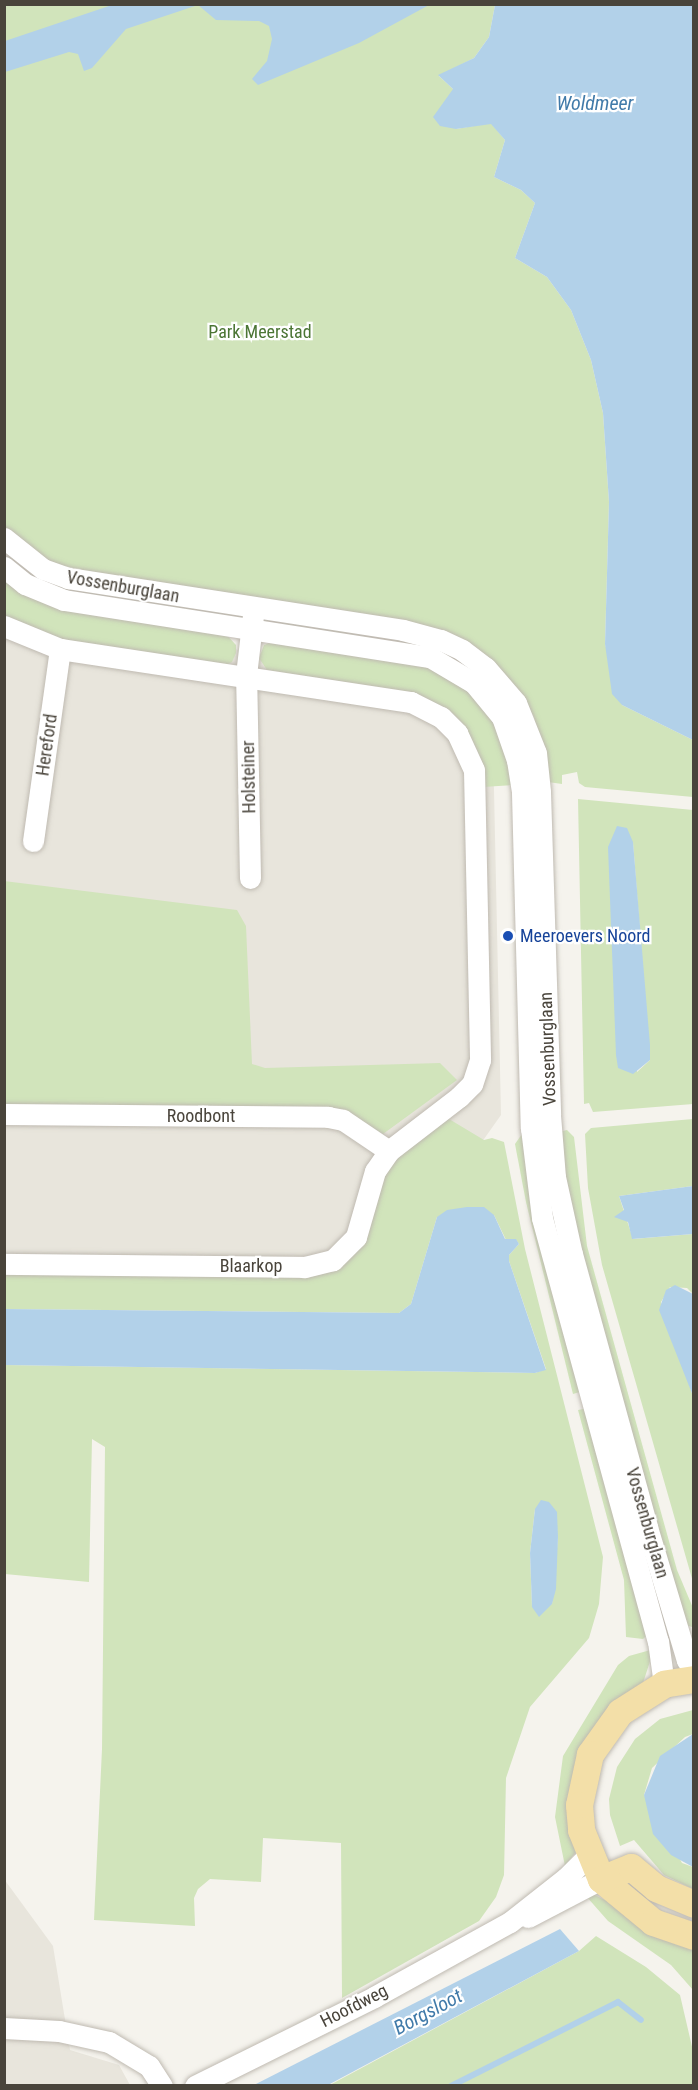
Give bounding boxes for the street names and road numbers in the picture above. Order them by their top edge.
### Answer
street label: Vossenburglaan [65,566,181,608]
street label: Hereford [32,713,62,777]
street label: Holsteiner [238,740,260,814]
street label: Vossenburglaan [535,992,561,1106]
street label: Roodbont [167,1105,235,1127]
street label: Blaarkop [220,1255,282,1277]
street label: Vossenburglaan [621,1465,673,1581]
street label: Hoofdweg [317,1980,391,2032]

